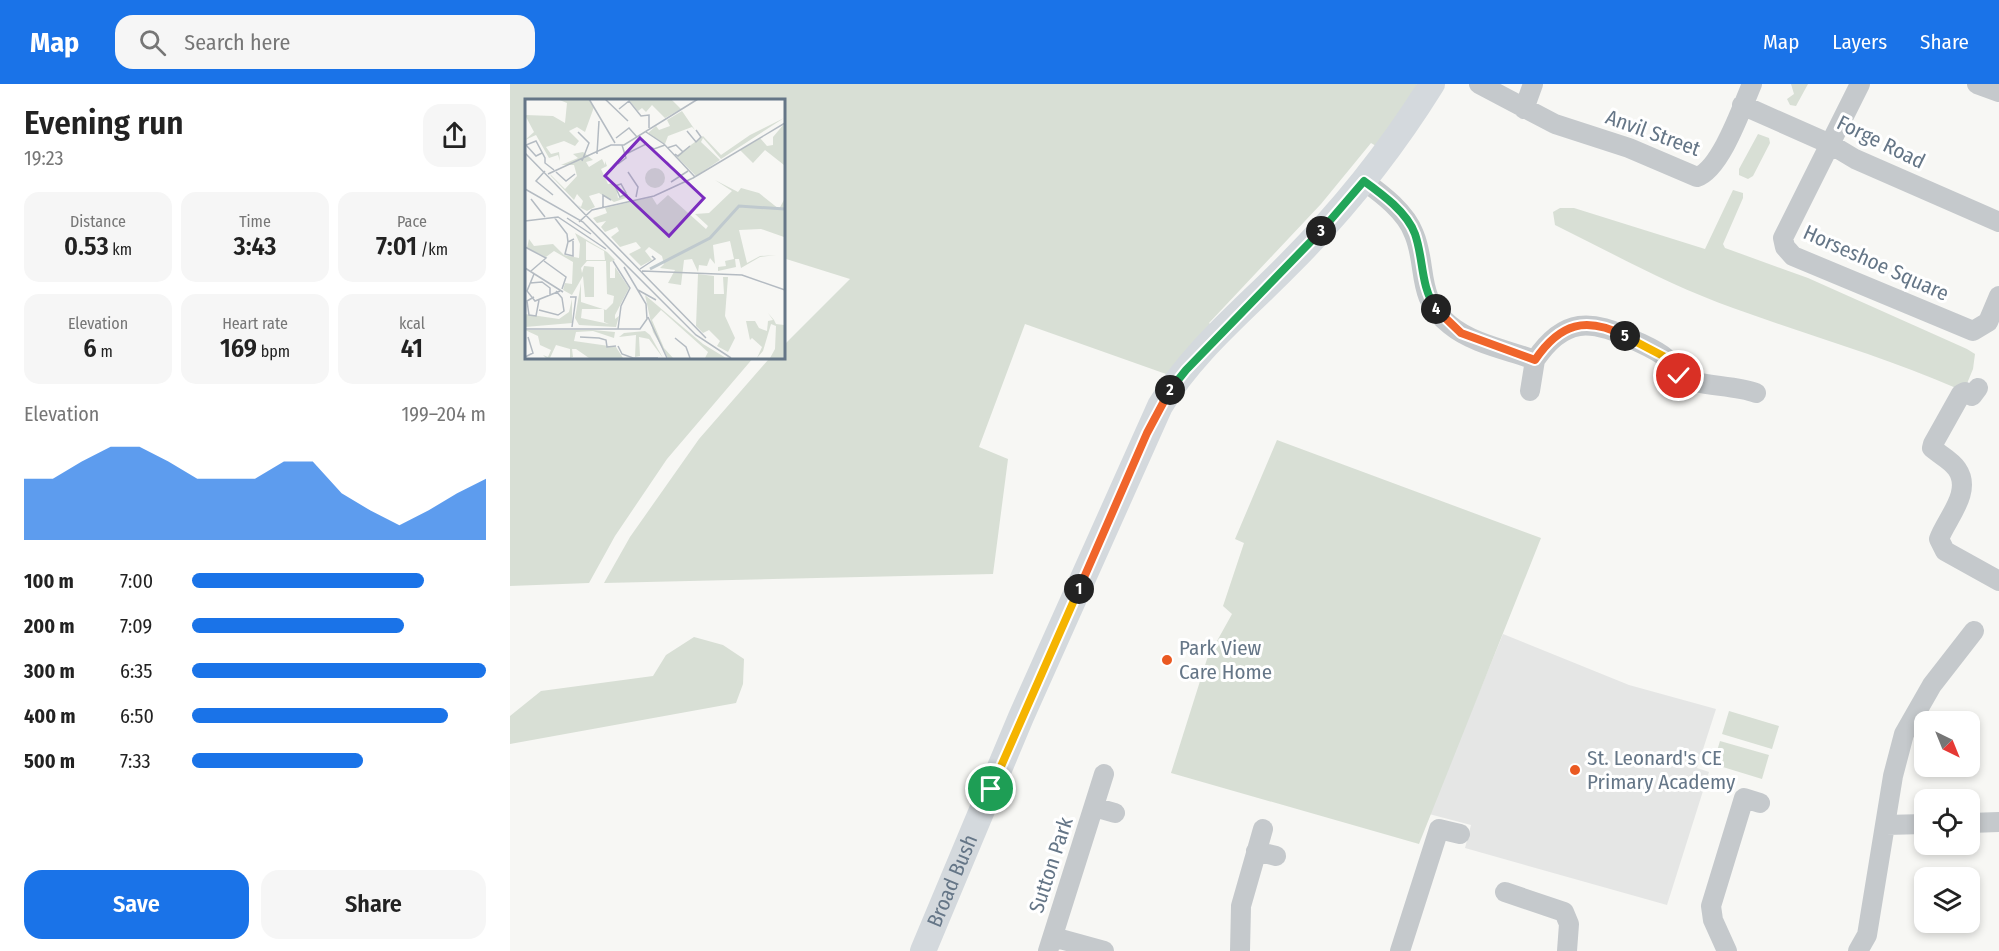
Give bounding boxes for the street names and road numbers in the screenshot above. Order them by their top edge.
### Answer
street label: Anvil Street [1602,104,1704,162]
street label: Forge Road [1833,110,1929,174]
street label: Horseshoe Square [1799,219,1953,307]
street label: Sutton Park [1023,814,1079,916]
street label: Broad Bush [921,831,983,931]

